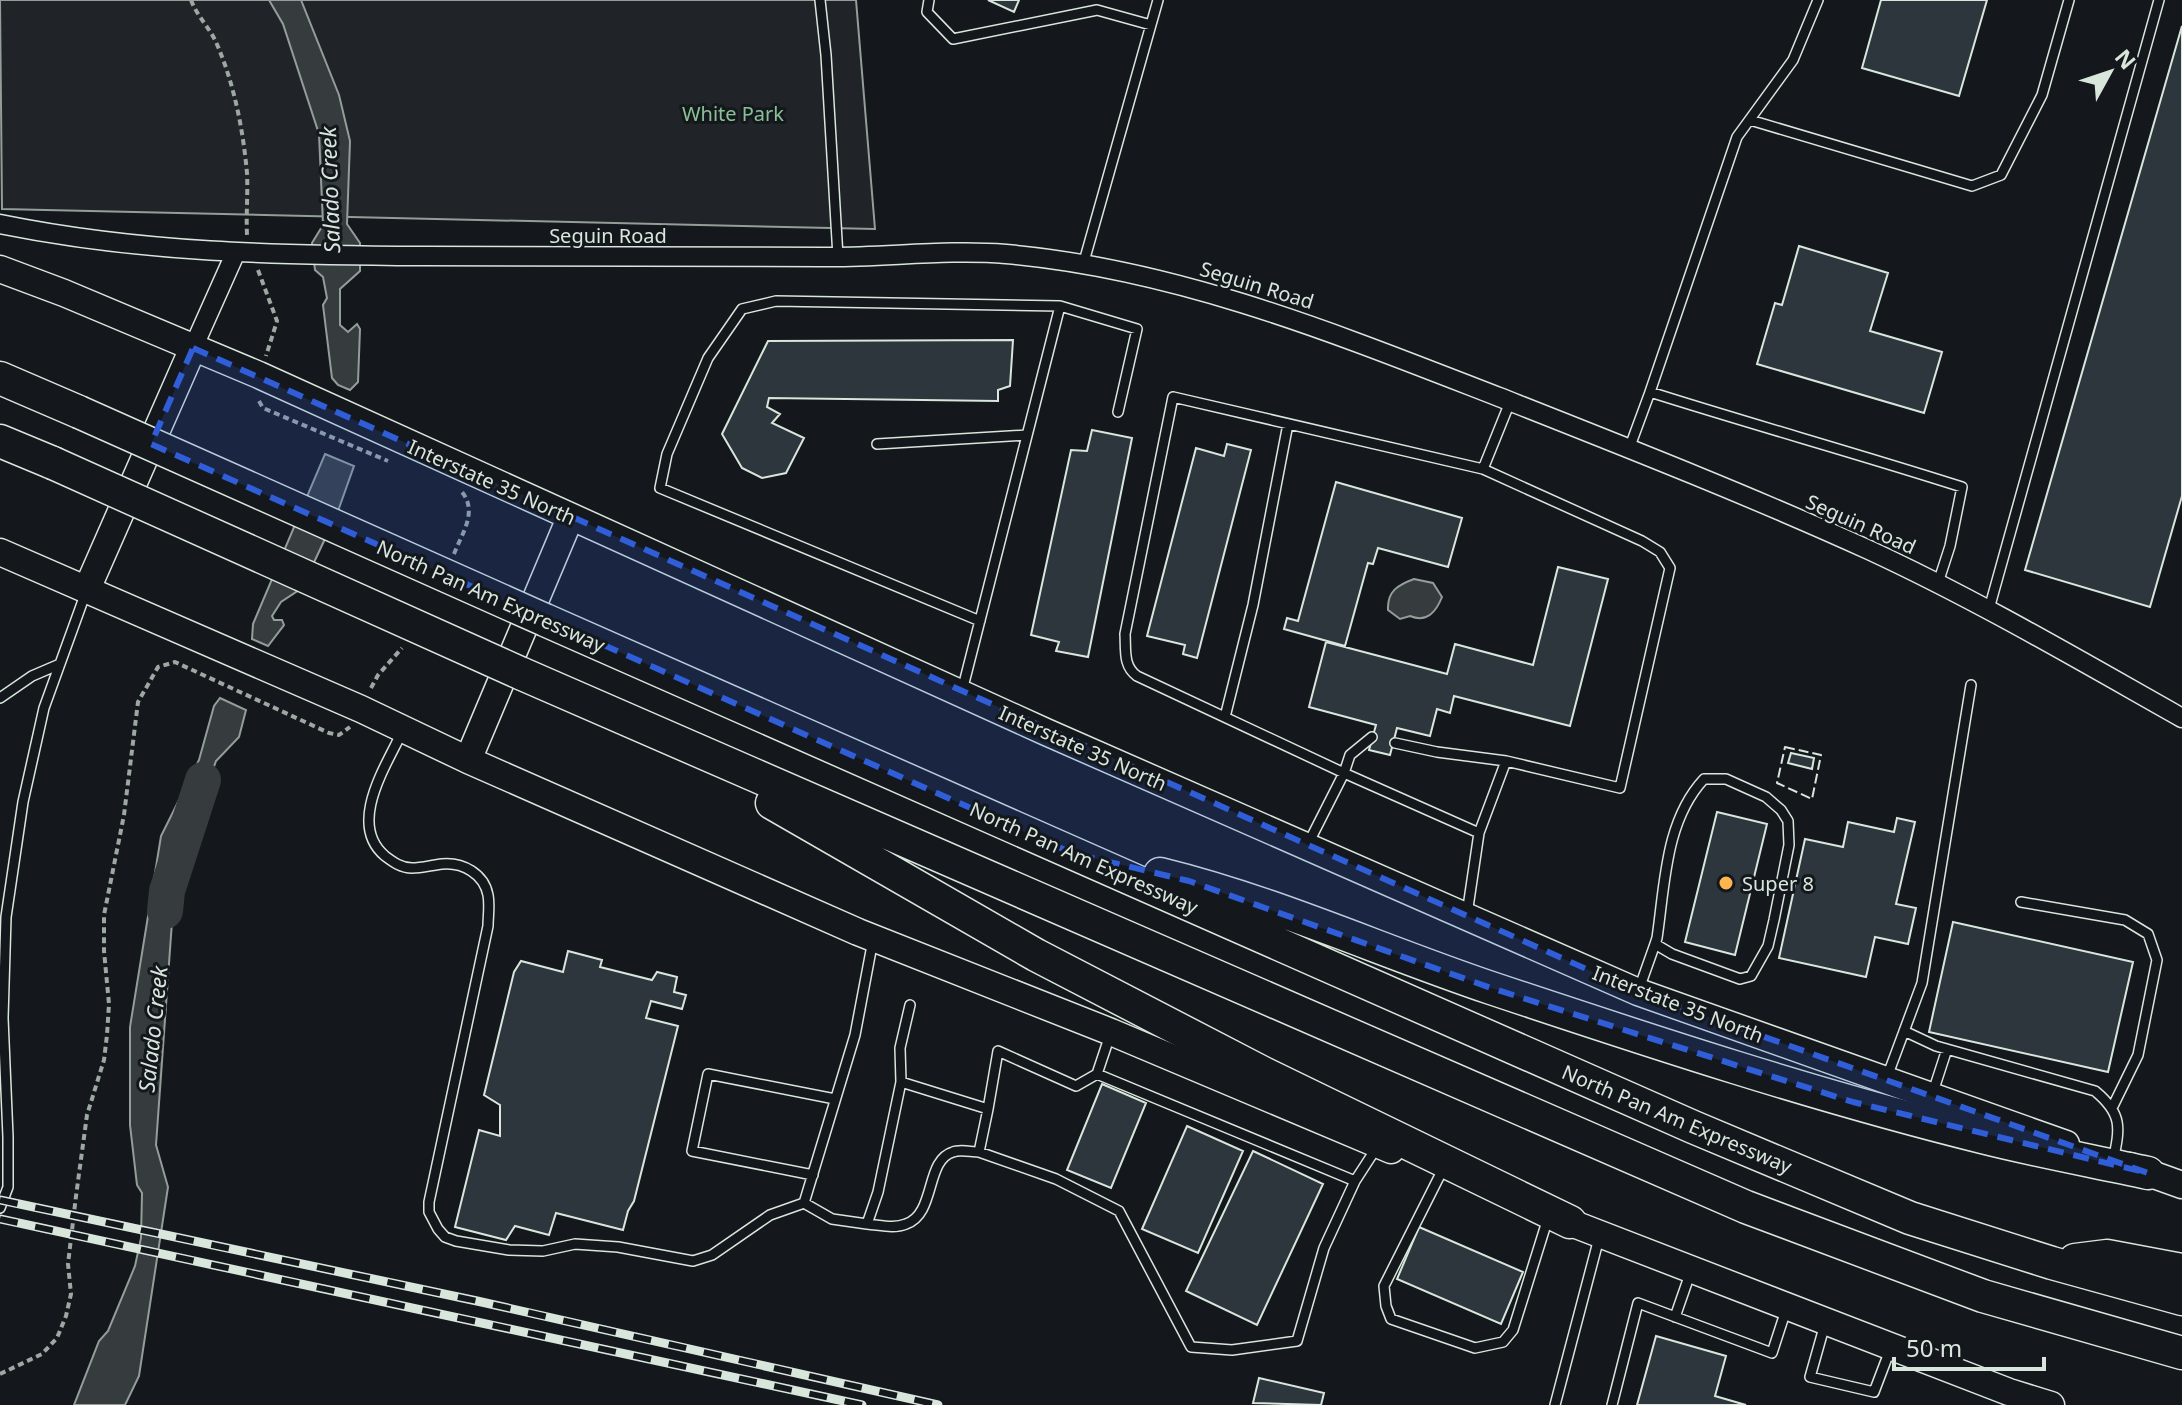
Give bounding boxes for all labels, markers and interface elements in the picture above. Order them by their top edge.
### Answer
north arrow [2070,32,2150,112]
text: N [2109,42,2143,75]
park label: White Park [682,100,784,127]
water label: Salado Creek [312,125,346,254]
street label: Seguin Road [549,222,667,249]
street label: Seguin Road [1197,255,1317,315]
street label: Interstate 35 North [404,433,580,531]
street label: Seguin Road [1802,488,1920,560]
street label: North Pan Am Expressway [373,533,610,659]
street label: Interstate 35 North [995,699,1171,797]
street label: North Pan Am Expressway [966,795,1203,921]
place label: Super 8 [1742,870,1814,897]
marker: Super 8 [1717,874,1735,892]
street label: Interstate 35 North [1589,959,1767,1049]
water label: Salado Creek [130,963,174,1094]
street label: North Pan Am Expressway [1558,1058,1797,1180]
scale bar [1894,1321,2044,1371]
text: 50 m [1906,1331,1962,1364]

